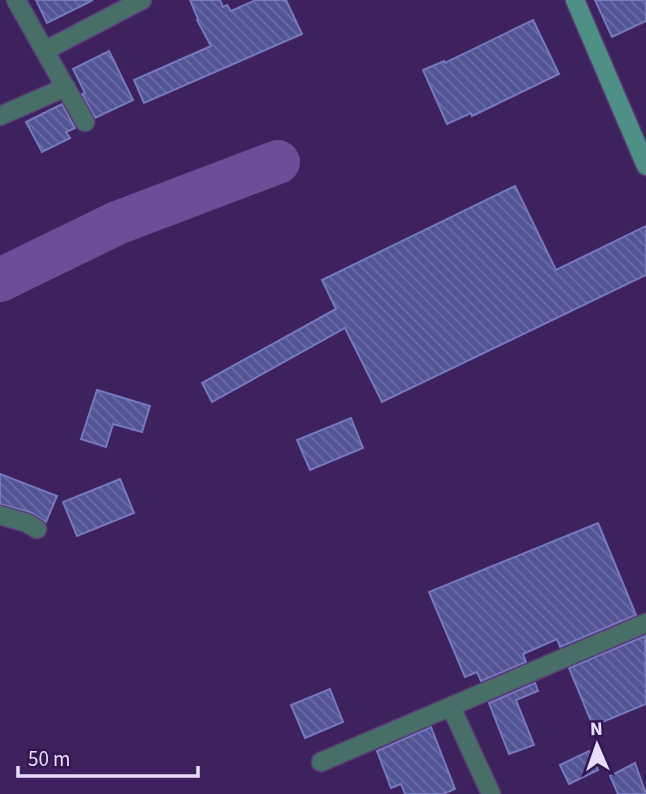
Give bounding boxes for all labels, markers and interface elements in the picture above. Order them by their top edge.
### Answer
north arrow [562,710,632,780]
text: N [590,716,603,743]
scale bar [18,734,198,778]
text: 50 m [28,744,70,774]

